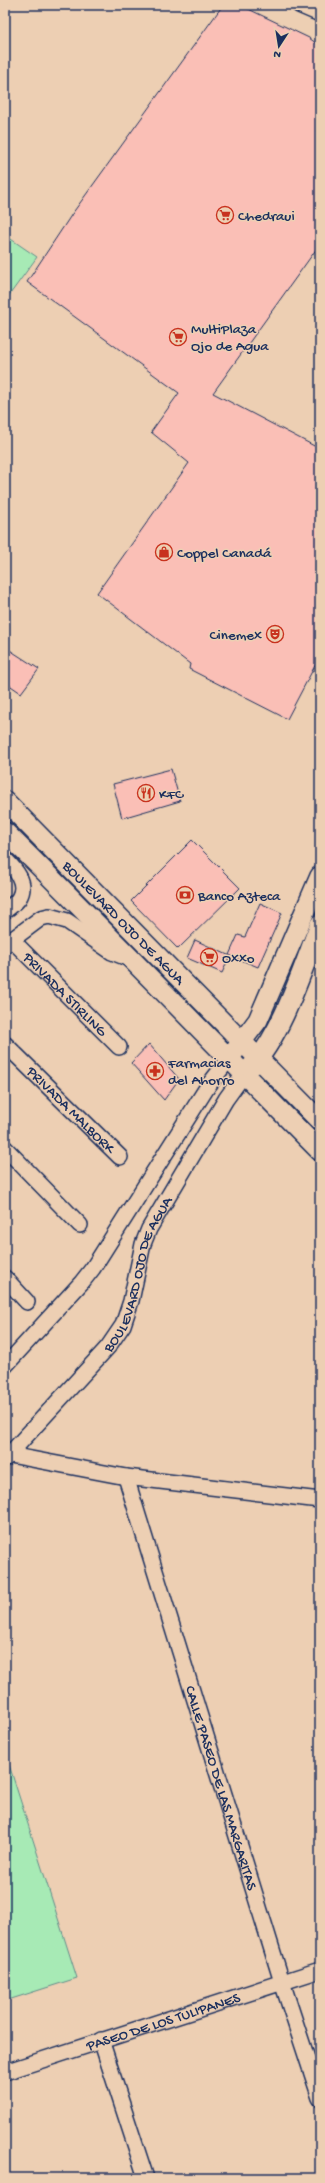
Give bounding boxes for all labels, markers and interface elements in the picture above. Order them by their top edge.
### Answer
north arrow [259,26,299,66]
text: N [273,47,282,60]
supermarket icon: Chedraui [215,205,235,225]
place label: Chedraui [238,208,295,226]
place label: MultiPlaza Ojo de Agua [191,321,269,356]
supermarket icon: MultiPlaza Ojo de Agua [168,327,188,347]
shop icon: Coppel Canadá [154,542,174,562]
place label: Coppel Canadá [177,545,272,563]
theatre icon: Cinemex [265,624,285,644]
place label: Cinemex [209,627,262,645]
restaurant icon: KFC [136,783,156,803]
place label: KFC [159,786,184,804]
street label: BOULEVARD OJO DE AGUA [57,857,189,990]
bank icon: Banco Azteca [175,885,195,905]
place label: Banco Azteca [197,888,281,906]
supermarket icon: Oxxo [199,947,219,967]
street label: PRIVADA STIRLING [18,949,111,1041]
place label: Oxxo [222,950,255,968]
place label: Farmacias del Ahorro [167,1055,235,1090]
pharmacy icon: Farmacias del Ahorro [145,1061,165,1081]
street label: PRIVADA MALBORK [21,1063,119,1159]
street label: BOULEVARD OJO DE AGUA [100,1193,178,1357]
street label: CALLE PASEO DE LAS MARGARITAS [180,1684,260,1893]
street label: PASEO DE LOS TULIPANES [83,1989,243,2056]

